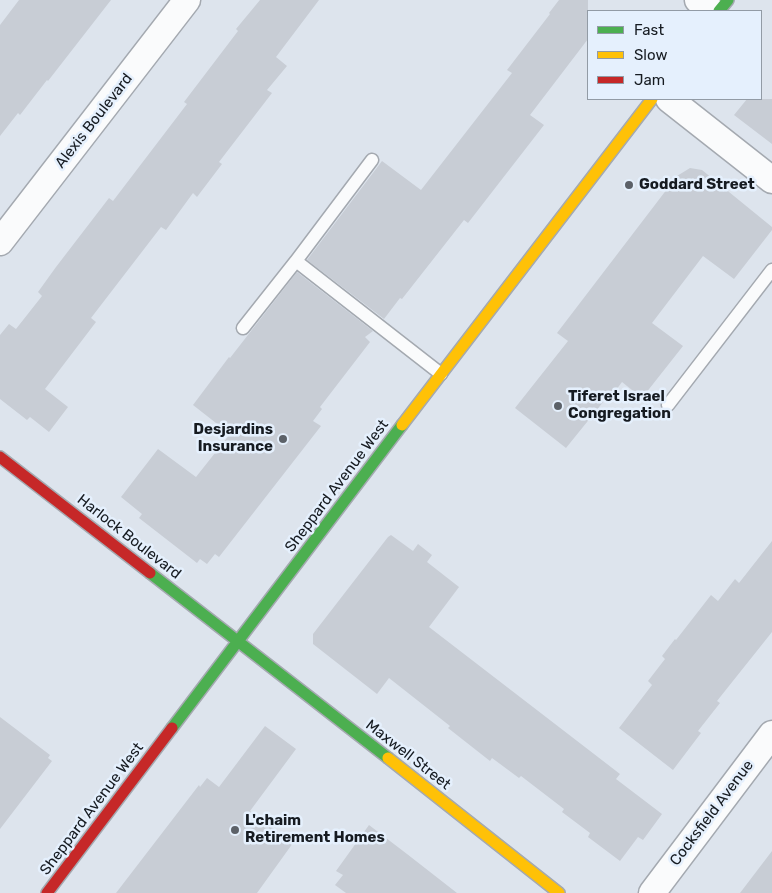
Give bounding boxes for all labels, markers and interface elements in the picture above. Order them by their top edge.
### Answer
legend [587,10,762,100]
text: Fast [634,21,664,39]
text: Slow [634,46,667,64]
street label: Alexis Boulevard [51,70,137,172]
text: Jam [634,71,665,89]
place label: Goddard Street [639,176,755,194]
marker: Goddard Street [623,179,635,191]
place label: Tiferet Israel Congregation [568,388,671,423]
marker: Tiferet Israel Congregation [552,400,564,412]
street label: Sheppard Avenue West [281,416,393,556]
place label: Desjardins Insurance [193,421,273,456]
marker: Desjardins Insurance [277,433,289,445]
street label: Harlock Boulevard [73,491,185,583]
street label: Maxwell Street [362,716,454,794]
street label: Sheppard Avenue West [36,739,148,879]
street label: Cocksfield Avenue [666,757,758,869]
place label: L'chaim Retirement Homes [245,812,385,847]
marker: L'chaim Retirement Homes [229,824,241,836]

